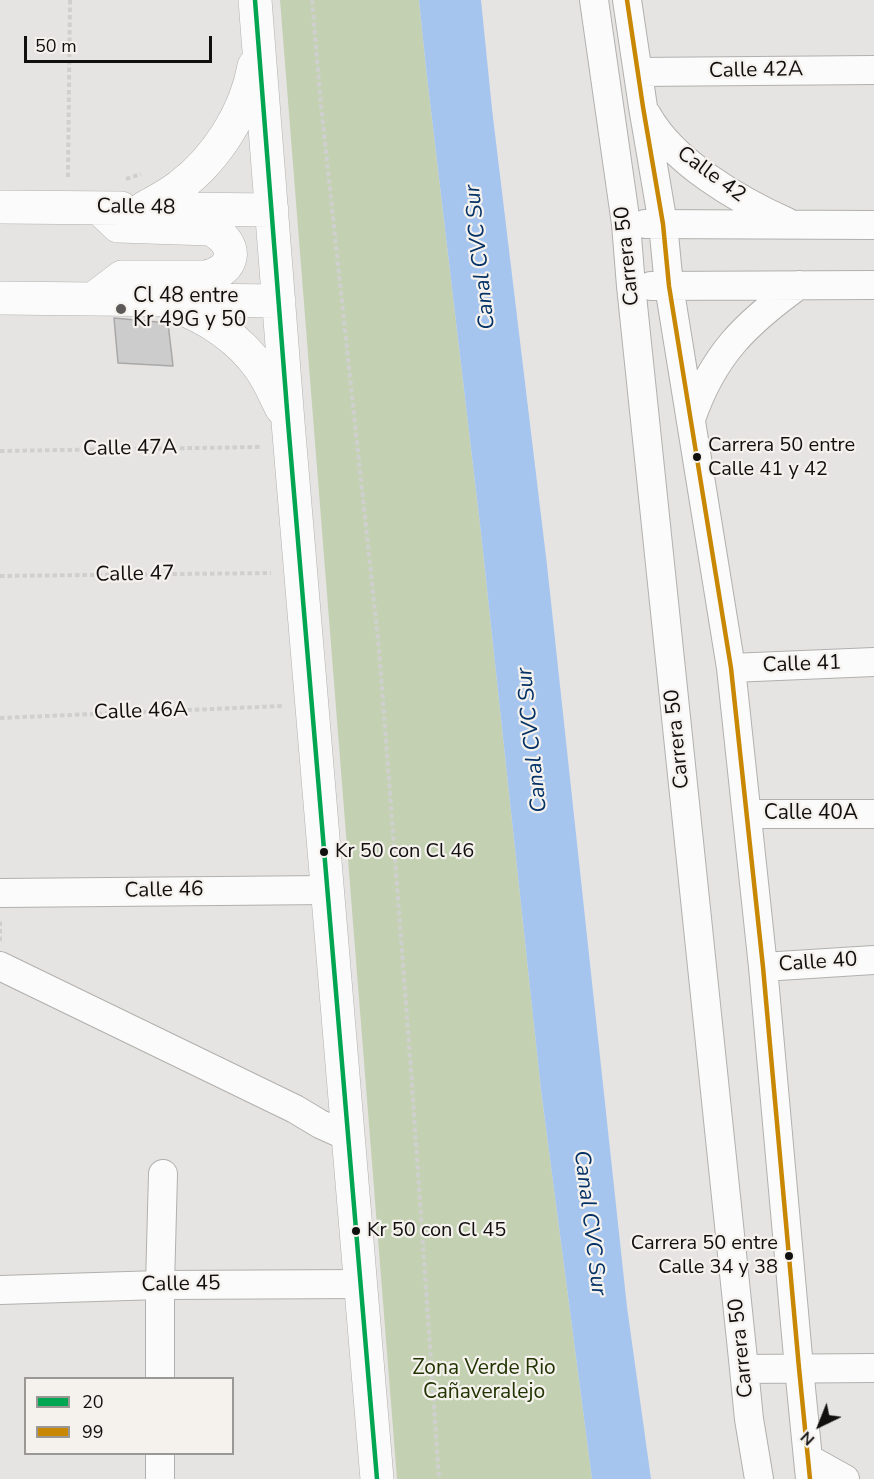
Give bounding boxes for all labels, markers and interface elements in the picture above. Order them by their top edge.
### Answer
scale bar [27,24,214,62]
text: 50 m [35,34,77,58]
street label: Calle 42A [709,58,803,84]
street label: Calle 42 [672,142,750,208]
water label: Canal CVC Sur [460,183,502,331]
street label: Calle 48 [96,195,176,221]
street label: Carrera 50 [610,205,646,307]
place label: Cl 48 entre Kr 49G y 50 [133,284,246,334]
marker: Cl 48 entre Kr 49G y 50 [114,302,128,316]
place label: Carrera 50 entre Calle 41 y 42 [708,434,855,481]
street label: Calle 47A [83,436,177,462]
marker: Carrera 50 entre Calle 41 y 42 [691,451,703,463]
street label: Calle 47 [95,562,175,588]
street label: Calle 41 [762,651,842,679]
water label: Canal CVC Sur [512,666,554,814]
street label: Carrera 50 [660,688,696,790]
street label: Calle 46A [93,698,189,726]
street label: Calle 40A [764,801,858,827]
place label: Kr 50 con Cl 46 [335,840,474,864]
marker: Kr 50 con Cl 46 [318,846,330,858]
street label: Calle 46 [124,878,204,904]
street label: Calle 40 [778,948,858,978]
water label: Canal CVC Sur [567,1149,611,1297]
place label: Kr 50 con Cl 45 [367,1219,506,1243]
marker: Kr 50 con Cl 45 [350,1225,362,1237]
place label: Carrera 50 entre Calle 34 y 38 [631,1232,778,1279]
marker: Carrera 50 entre Calle 34 y 38 [783,1250,795,1262]
street label: Calle 45 [141,1272,221,1298]
street label: Carrera 50 [724,1297,760,1399]
park label: Zona Verde Rio Cañaveralejo [412,1356,556,1406]
legend [24,1377,234,1455]
text: 20 [82,1390,104,1414]
north arrow [790,1395,850,1455]
text: 99 [82,1420,104,1444]
text: N [796,1426,820,1450]

